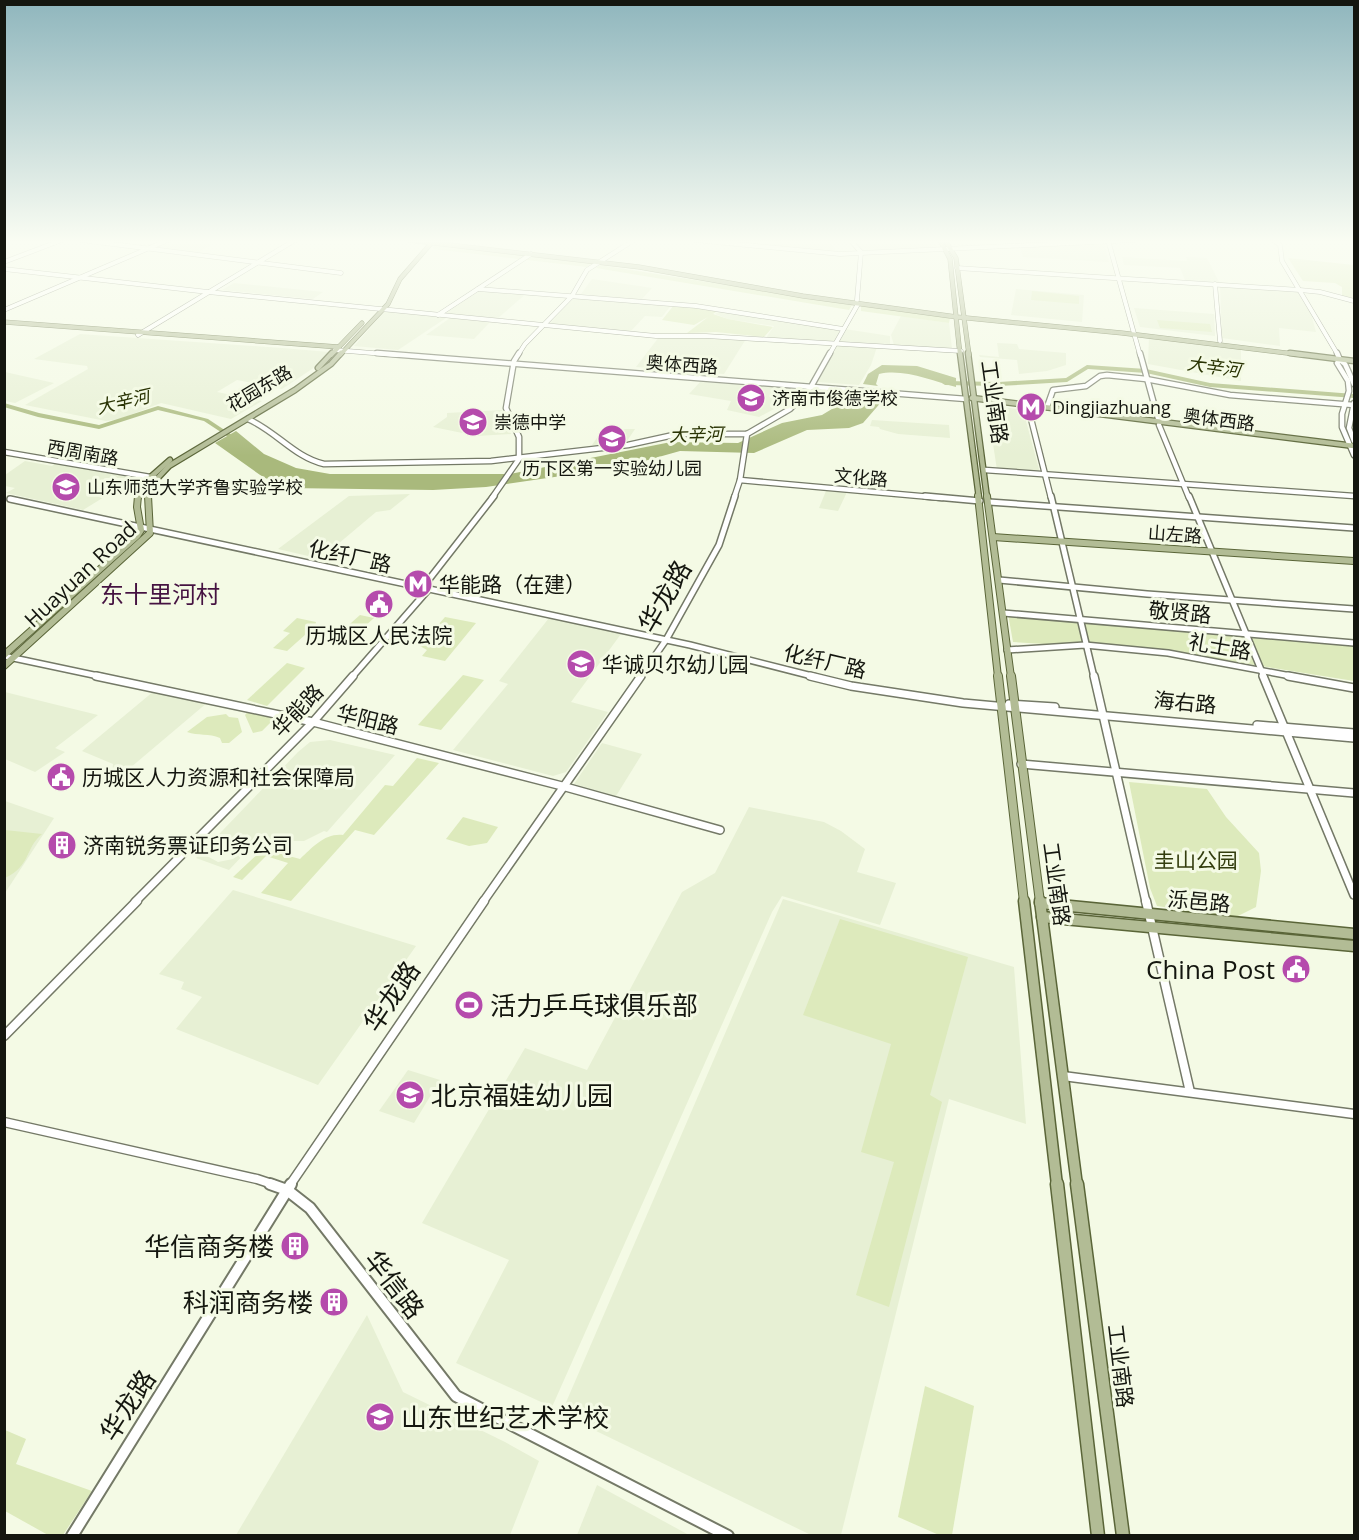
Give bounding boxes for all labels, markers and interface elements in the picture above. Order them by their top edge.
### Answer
street label: 奥体西路 [645,350,719,378]
water label: 大辛河 [1186,350,1245,382]
street label: 工业南路 [975,358,1015,446]
street label: 花园东路 [222,359,296,417]
school or university icon: 济南市俊德学校 [735,382,767,414]
water label: 大辛河 [94,383,155,419]
place label: 济南市俊德学校 [772,386,898,410]
metro station icon: Dingjiazhuang [1015,391,1047,423]
place label: Dingjiazhuang [1052,395,1171,419]
street label: 奥体西路 [1182,403,1256,435]
school or university icon: 崇德中学 [457,406,489,438]
place label: 崇德中学 [494,410,566,434]
water label: 大辛河 [669,421,726,446]
school or university icon: 历下区第一实验幼儿园 [596,423,628,455]
street label: 西周南路 [45,434,121,470]
place label: 历下区第一实验幼儿园 [522,456,702,480]
street label: 文化路 [833,463,889,491]
school or university icon: 山东师范大学齐鲁实验学校 [50,471,82,503]
place label: 山东师范大学齐鲁实验学校 [87,475,303,499]
street label: Huayuan Road [18,515,142,633]
street label: 山左路 [1147,520,1203,548]
street label: 化纤厂路 [306,534,394,578]
street label: 华龙路 [629,553,699,639]
metro station icon: 华能路（在建） [402,568,434,600]
place label: 华能路（在建） [439,570,586,598]
district label: 东十里河村 [100,577,220,610]
public building icon: 历城区人民法院 [363,588,395,620]
street label: 敬贤路 [1147,595,1213,629]
place label: 历城区人民法院 [306,621,453,649]
street label: 礼士路 [1187,627,1253,665]
street label: 化纤厂路 [781,638,869,684]
school or university icon: 华诚贝尔幼儿园 [565,648,597,680]
place label: 华诚贝尔幼儿园 [602,650,749,678]
street label: 华能路 [265,678,329,742]
street label: 海右路 [1152,685,1218,719]
street label: 华阳路 [334,698,402,740]
public building icon: 历城区人力资源和社会保障局 [45,761,77,793]
place label: 历城区人力资源和社会保障局 [82,763,355,791]
building icon: 济南锐务票证印务公司 [46,829,78,861]
place label: 济南锐务票证印务公司 [83,831,293,859]
street label: 工业南路 [1037,840,1077,928]
park label: 圭山公园 [1154,846,1238,874]
street label: 泺邑路 [1166,884,1232,918]
place label: China Post [1146,951,1275,987]
public building icon: China Post [1280,953,1312,985]
street label: 华龙路 [354,954,428,1038]
place label: 活力乒乓球俱乐部 [490,987,698,1023]
sports icon: 活力乒乓球俱乐部 [453,989,485,1021]
place label: 北京福娃幼儿园 [431,1077,613,1113]
school or university icon: 北京福娃幼儿园 [394,1079,426,1111]
place label: 华信商务楼 [144,1228,274,1264]
building icon: 华信商务楼 [279,1230,311,1262]
street label: 华信路 [357,1242,433,1326]
place label: 科润商务楼 [183,1284,313,1320]
building icon: 科润商务楼 [318,1286,350,1318]
street label: 工业南路 [1102,1323,1140,1409]
street label: 华龙路 [91,1362,163,1448]
place label: 山东世纪艺术学校 [401,1399,609,1435]
school or university icon: 山东世纪艺术学校 [364,1401,396,1433]

